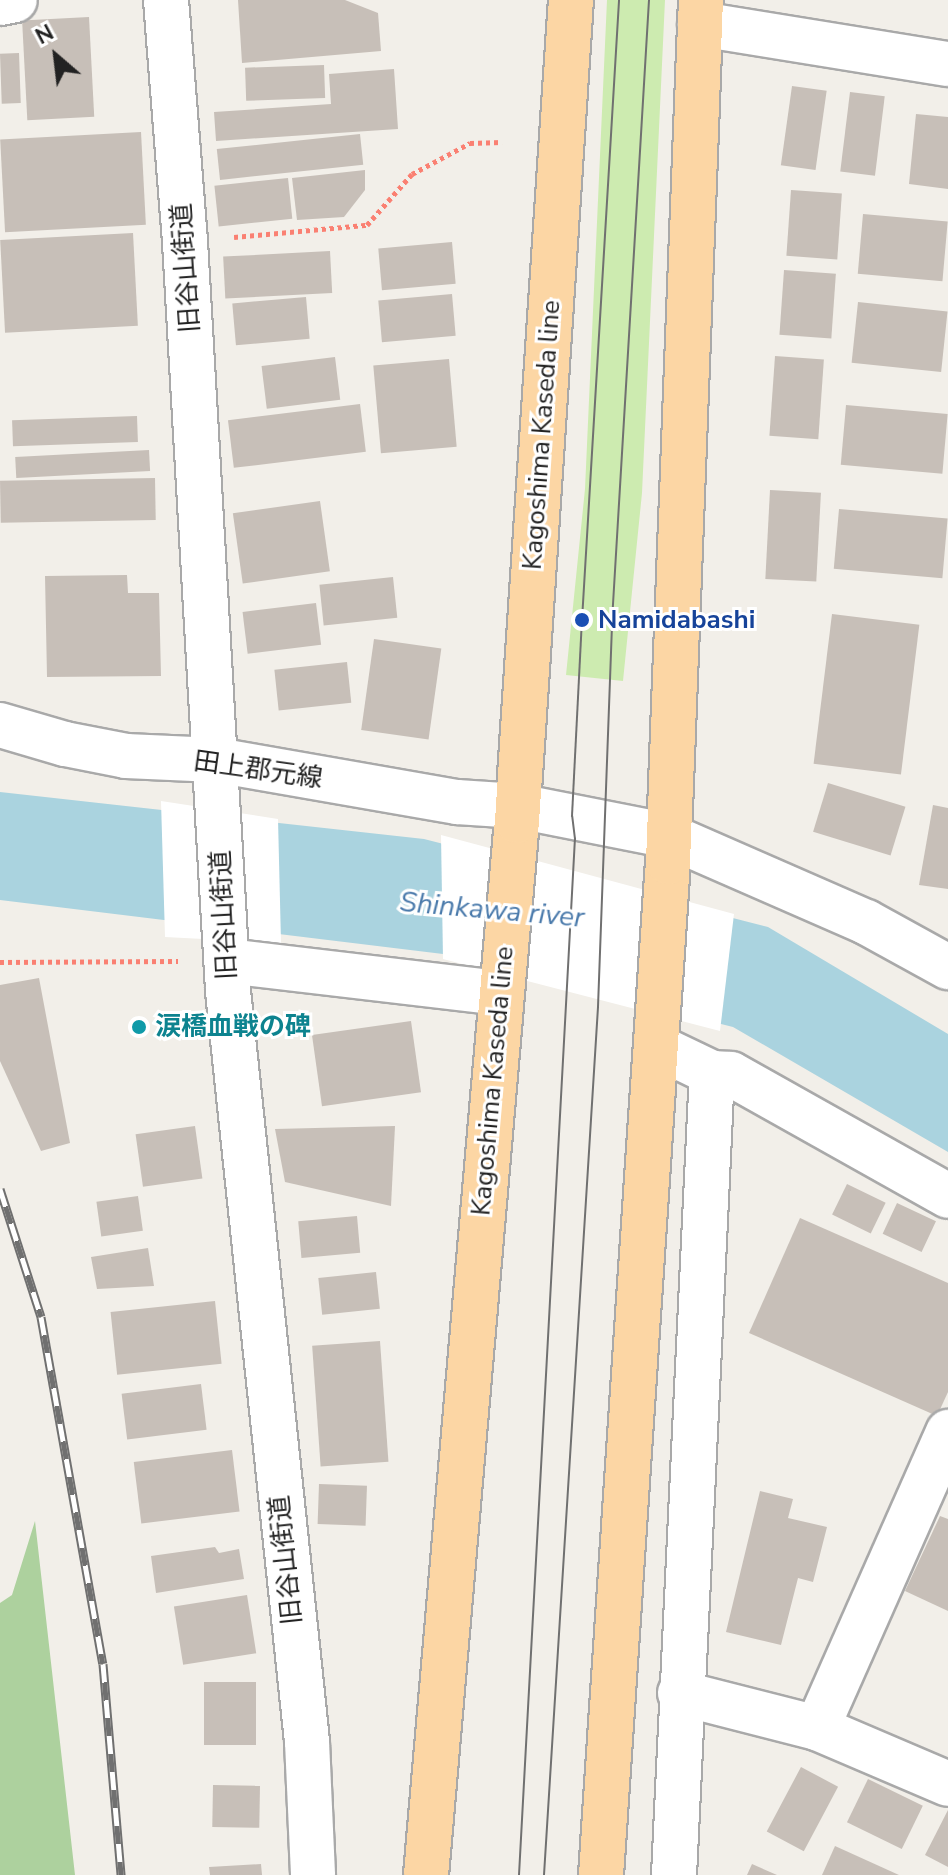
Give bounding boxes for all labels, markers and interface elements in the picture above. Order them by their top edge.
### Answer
north arrow [16,16,96,96]
text: N [30,18,59,52]
street label: 旧谷山街道 [166,202,206,334]
street label: Kagoshima Kaseda line [517,299,567,571]
place label: Namidabashi [598,604,755,636]
marker: Namidabashi [573,611,591,629]
street label: 田上郡元線 [191,746,325,794]
street label: 旧谷山街道 [205,849,243,981]
water label: Shinkawa river [398,885,586,935]
street label: Kagoshima Kaseda line [466,945,520,1217]
place label: 涙橋血戦の碑 [155,1011,311,1043]
marker: 涙橋血戦の碑 [130,1018,148,1036]
street label: 旧谷山街道 [264,1494,308,1626]

